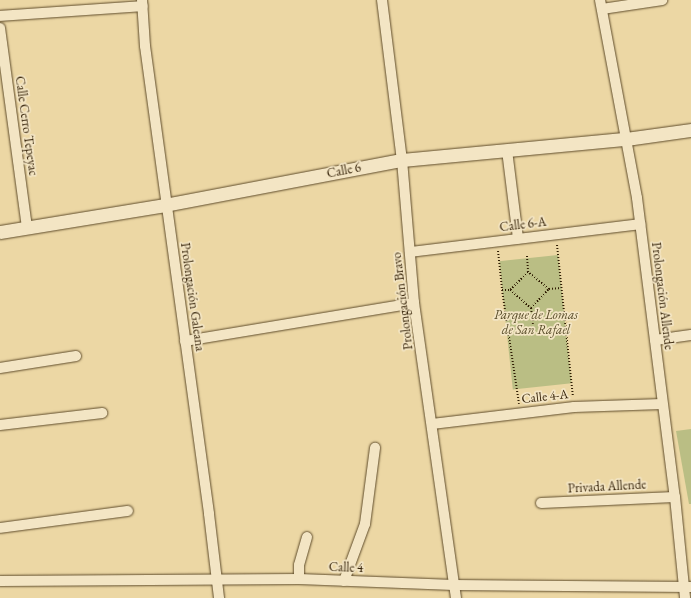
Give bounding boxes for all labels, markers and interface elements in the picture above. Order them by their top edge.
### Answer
street label: Calle Cerro Tepeyac [11,75,41,177]
street label: Calle 6 [326,160,362,182]
street label: Calle 6-A [499,214,547,236]
street label: Prolongación Allende [648,241,676,351]
street label: Prolongación Galeana [177,242,207,352]
street label: Prolongación Bravo [389,251,417,351]
park label: Parque de Lomas de San Rafael [494,308,578,339]
street label: Calle 4-A [521,387,569,407]
street label: Privada Allende [567,477,647,497]
street label: Calle 4 [328,560,364,576]

